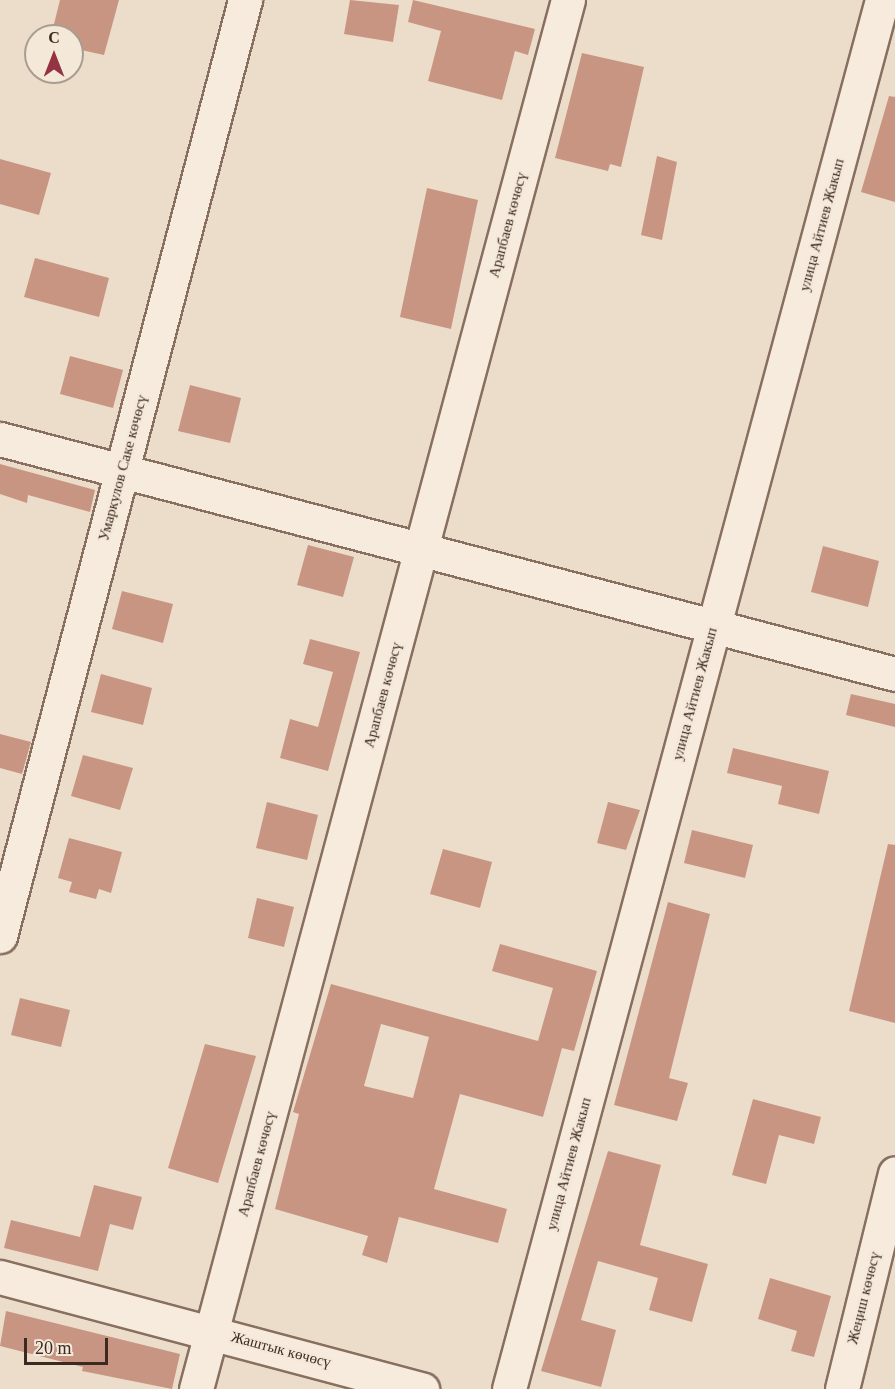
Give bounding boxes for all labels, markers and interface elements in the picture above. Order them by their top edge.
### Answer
north arrow [24,24,84,84]
text: С [48,29,60,46]
street label: улица Айтиев Жакып [796,157,848,293]
street label: Арапбаев көчөсү [485,170,531,280]
street label: Умаркулов Саке көчөсү [95,393,151,543]
street label: улица Айтиев Жакып [669,626,721,762]
street label: Арапбаев көчөсү [360,640,406,750]
street label: улица Айтиев Жакып [543,1096,595,1232]
street label: Арапбаев көчөсү [234,1109,280,1219]
street label: Жеңиш көчөсү [844,1250,884,1346]
scale bar [27,1326,111,1364]
street label: Жаштык көчөсү [229,1328,333,1372]
text: 20 m [35,1338,72,1358]

